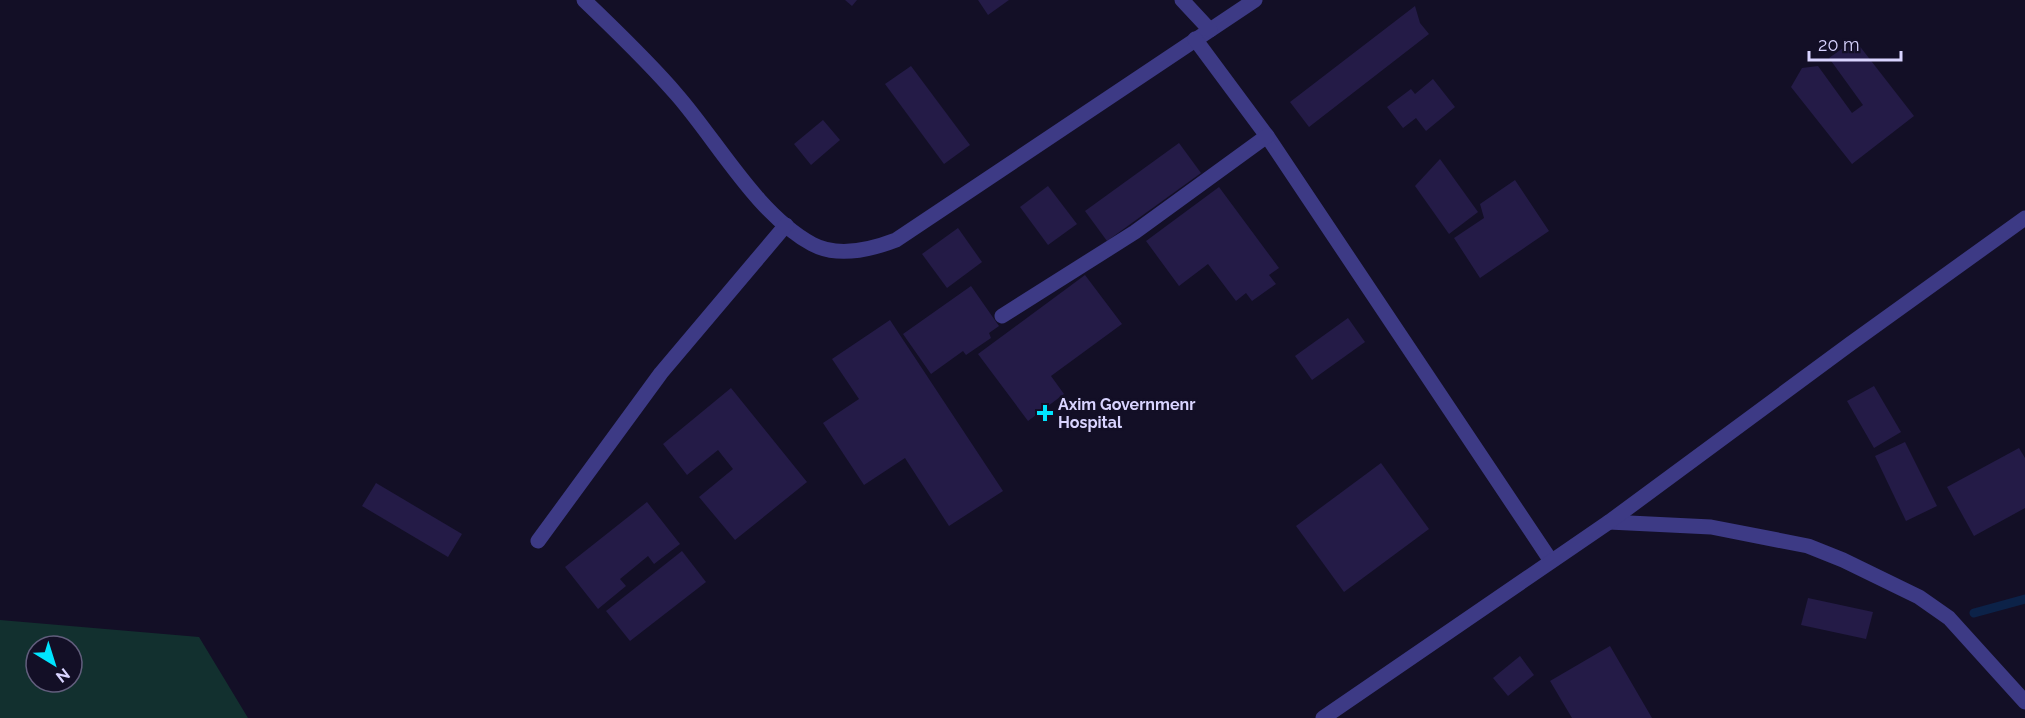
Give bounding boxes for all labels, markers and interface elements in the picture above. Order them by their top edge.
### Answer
scale bar [1809,24,1900,62]
text: 20 m [1818,34,1860,55]
place label: Axim Governmenr Hospital [1058,395,1195,432]
marker: Axim Governmenr Hospital [1036,404,1054,422]
north arrow [24,634,84,694]
text: N [52,664,74,687]

